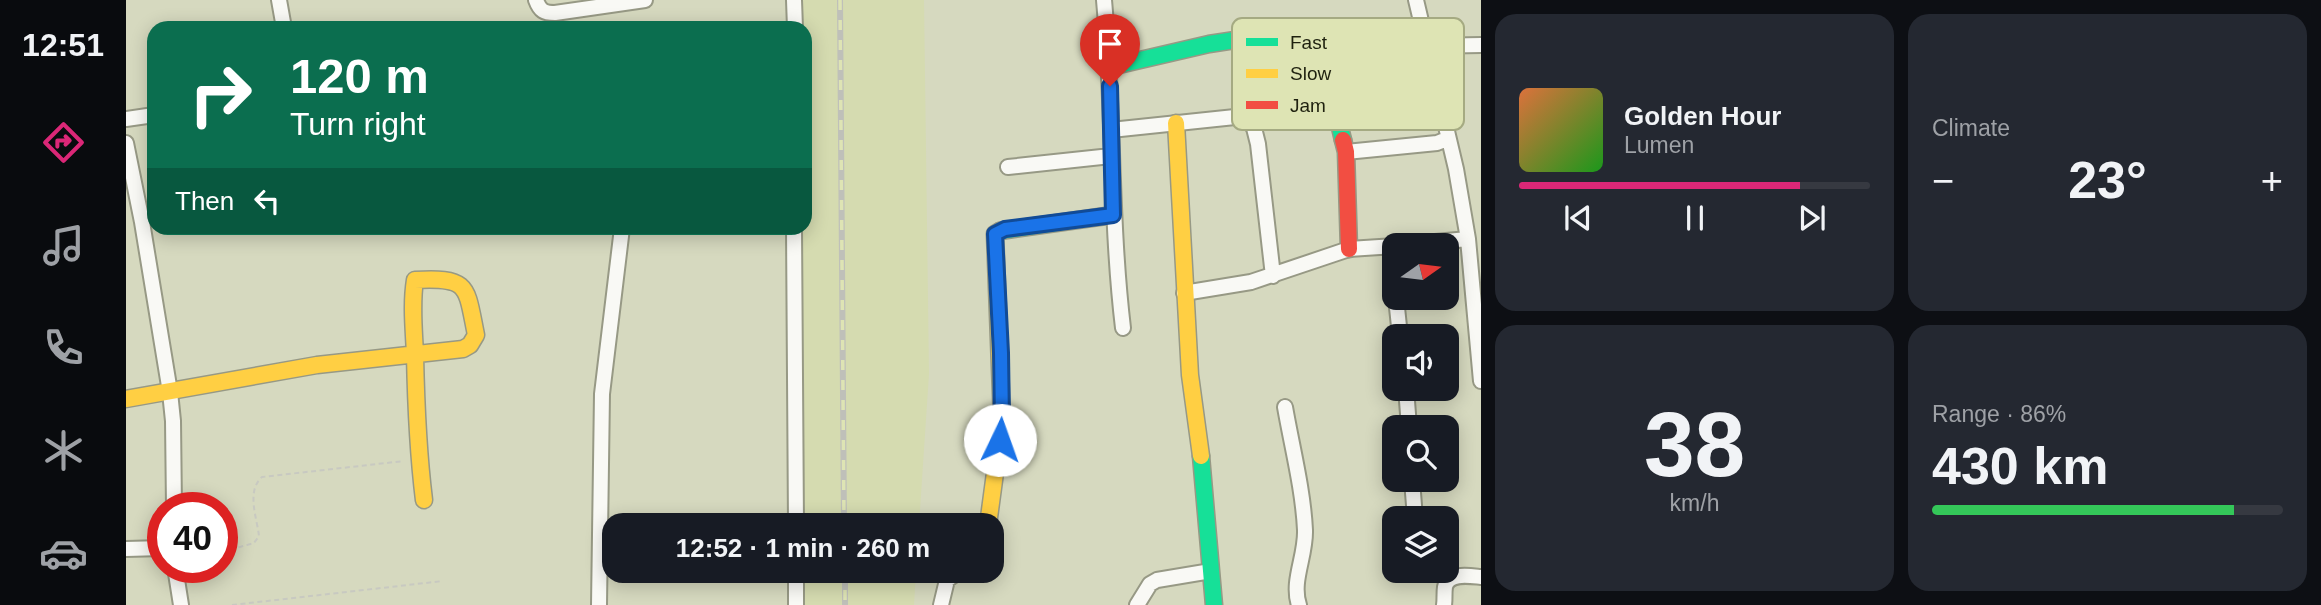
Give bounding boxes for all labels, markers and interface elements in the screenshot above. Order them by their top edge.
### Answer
pin [1080,14,1140,86]
legend [1232,18,1464,130]
icon: arrive [1091,25,1129,63]
text: 12:51 [22,27,104,63]
text: Fast [1290,32,1328,53]
icon: right [175,49,266,140]
text: 120 m [290,49,429,103]
text: Slow [1290,63,1331,84]
text: Jam [1290,95,1326,116]
text: Golden Hour [1624,101,1781,131]
text: Turn right [290,106,426,142]
text: Climate [1932,115,2010,141]
icon: directions [39,118,88,167]
text: Lumen [1624,132,1694,158]
text: 23° [2068,151,2147,209]
text: − [1932,160,1954,202]
text: + [2261,160,2283,202]
icon: left [248,182,286,220]
text: Then [175,186,234,216]
icon: previous [1559,199,1597,237]
icon: pause [1676,199,1714,237]
icon: next [1793,199,1831,237]
icon: music [39,221,88,270]
north arrow [1382,233,1460,310]
map controls [1382,233,1459,583]
icon: phone [39,323,88,372]
button: sound [1382,324,1459,401]
text: 38 [1644,394,1745,495]
text: Range · 86% [1932,401,2066,427]
position arrow [963,403,1037,477]
button: search [1382,415,1459,492]
icon: climate [39,426,88,475]
text: 430 km [1932,437,2108,495]
text: km/h [1670,490,1719,516]
speed limit sign: 40 [147,492,238,583]
button: layers [1382,506,1459,583]
icon: car [39,529,88,578]
text: 12:52 · 1 min · 260 m [676,533,930,563]

